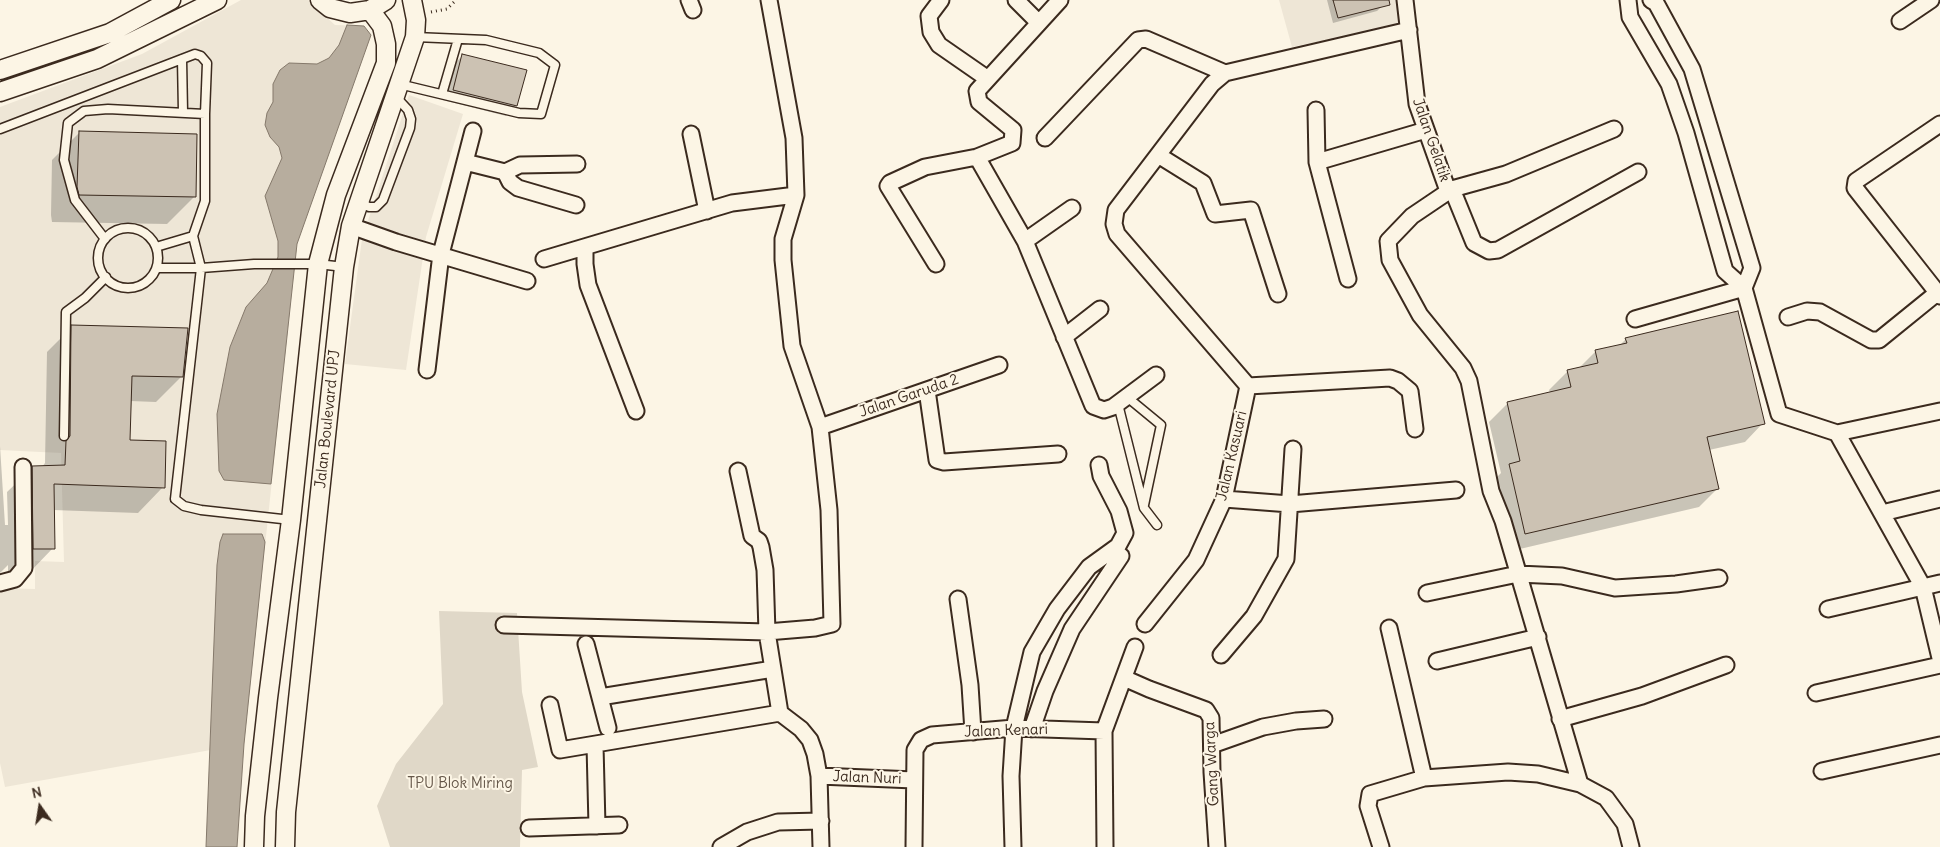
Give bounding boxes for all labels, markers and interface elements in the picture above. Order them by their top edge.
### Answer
street label: Jalan Gelatik [1408,96,1454,184]
street label: Jalan Boulevard UPJ [312,349,344,489]
street label: Jalan Garuda 2 [857,371,961,421]
street label: Jalan Kasuari [1213,409,1251,503]
street label: Jalan Kenari [964,721,1048,741]
street label: Gang Warga [1201,721,1223,807]
street label: Jalan Nuri [832,768,902,788]
park label: TPU Blok Miring [407,775,513,793]
north arrow [15,782,65,832]
text: N [30,783,43,802]

